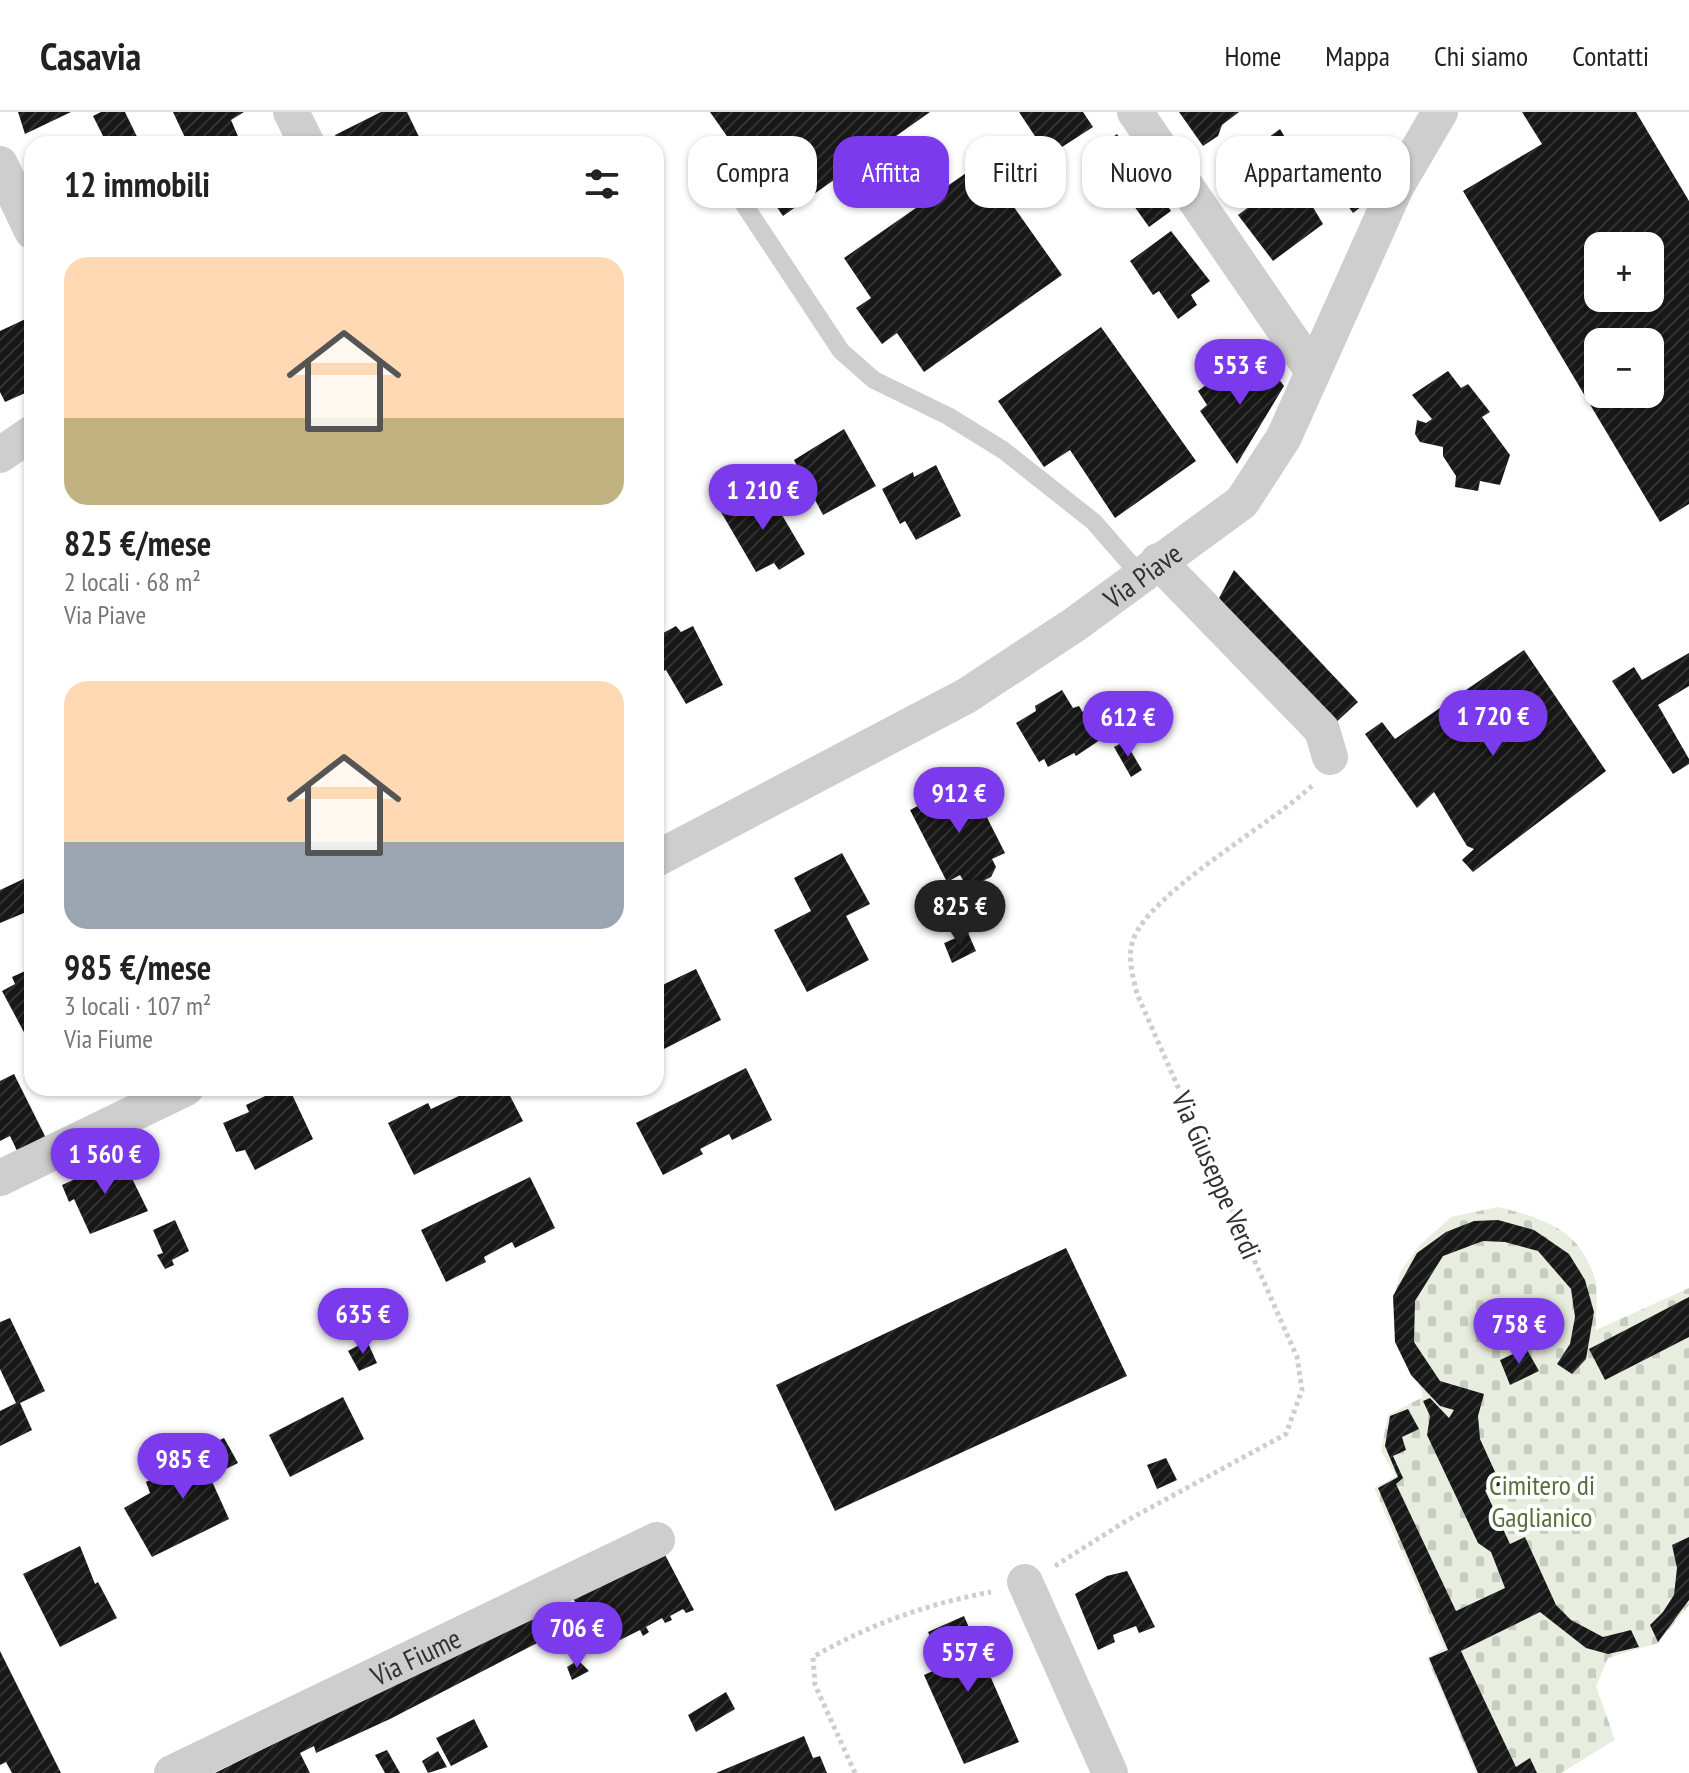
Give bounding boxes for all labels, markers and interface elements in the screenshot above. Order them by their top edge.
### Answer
text: Casavia [40,31,141,80]
text: Home [1224,37,1281,74]
text: Mappa [1325,37,1390,74]
text: Chi siamo [1434,37,1528,74]
text: Contatti [1572,37,1649,74]
chip: Compra [688,136,817,208]
chip: Affitta [833,136,949,208]
chip: Filtri [965,136,1066,208]
chip: Nuovo [1082,136,1200,208]
chip: Appartamento [1216,136,1410,208]
text: 12 immobili [64,162,210,206]
icon: filters [580,162,624,206]
map controls [1584,232,1664,408]
button: + [1584,232,1664,312]
icon: home [272,309,416,453]
button: − [1584,328,1664,408]
pin: 553 € [1184,339,1296,407]
text: 553 € [1212,348,1268,381]
pin: 1 210 € [689,464,837,532]
text: 1 210 € [727,473,799,506]
text: 825 €/mese [64,521,211,565]
street label: Via Piave [1095,534,1189,617]
text: 2 locali · 68 m² [64,565,201,598]
text: Via Piave [64,598,146,631]
pin: 1 720 € [1419,690,1567,758]
pin: 612 € [1072,691,1184,759]
text: 1 720 € [1457,699,1529,732]
text: 612 € [1100,700,1156,733]
icon: home [272,733,416,877]
pin: 912 € [903,767,1015,835]
text: 912 € [931,776,987,809]
pin: 825 € [904,880,1016,948]
text: 825 € [932,889,988,922]
text: 985 €/mese [64,945,211,989]
text: 3 locali · 107 m² [64,989,211,1022]
text: Via Fiume [64,1022,153,1055]
street label: Via Giuseppe Verdi [1163,1085,1270,1264]
pin: 1 560 € [31,1128,179,1196]
text: 1 560 € [69,1137,141,1170]
pin: 635 € [307,1288,419,1356]
text: 635 € [335,1297,391,1330]
pin: 758 € [1463,1298,1575,1366]
text: 758 € [1491,1307,1547,1340]
pin: 985 € [127,1433,239,1501]
text: 985 € [155,1442,211,1475]
park label: Cimitero di Gaglianico [1489,1466,1595,1535]
pin: 706 € [521,1602,633,1670]
text: 706 € [549,1611,605,1644]
street label: Via Fiume [363,1619,467,1694]
pin: 557 € [912,1626,1024,1694]
text: 557 € [941,1635,995,1668]

